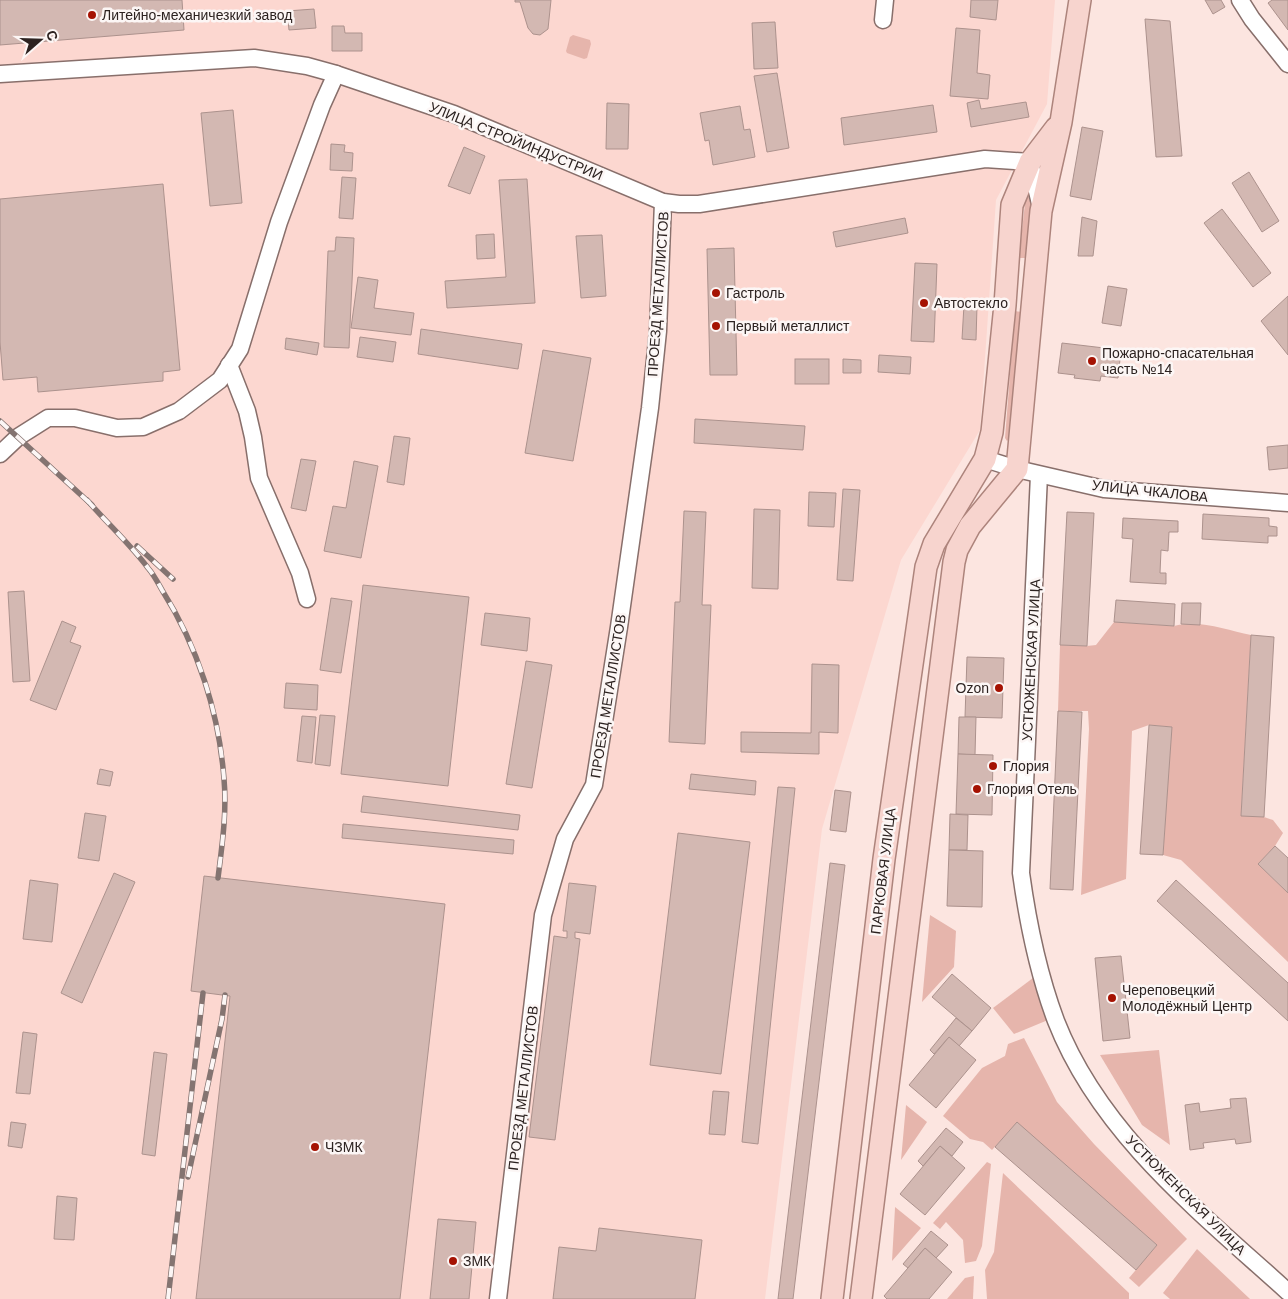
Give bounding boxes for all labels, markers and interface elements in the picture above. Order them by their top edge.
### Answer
place label: Литейно-механичезкий завод [102,7,292,23]
marker: Литейно-механичезкий завод [86,9,98,21]
north arrow [15,15,65,65]
text: С [43,28,61,43]
street label: УЛИЦА СТРОЙИНДУСТРИИ [427,98,606,183]
street label: ПРОЕЗД МЕТАЛЛИСТОВ [644,211,672,377]
place label: Гастроль [726,285,785,301]
marker: Гастроль [710,287,722,299]
place label: Автостекло [934,295,1008,311]
marker: Автостекло [918,297,930,309]
place label: Первый металлист [726,318,850,334]
marker: Первый металлист [710,320,722,332]
place label: Пожарно-спасательная часть №14 [1102,345,1254,377]
marker: Пожарно-спасательная часть №14 [1086,355,1098,367]
street label: УЛИЦА ЧКАЛОВА [1091,477,1210,505]
street label: УСТЮЖЕНСКАЯ УЛИЦА [1019,578,1043,741]
street label: ПРОЕЗД МЕТАЛЛИСТОВ [587,613,629,779]
place label: Ozon [956,680,989,696]
marker: Ozon [993,682,1005,694]
place label: Глория [1003,758,1049,774]
marker: Глория [987,760,999,772]
place label: Глория Отель [987,781,1077,797]
marker: Глория Отель [971,783,983,795]
street label: ПАРКОВАЯ УЛИЦА [867,806,899,935]
place label: Череповецкий Молодёжный Центр [1122,982,1252,1014]
marker: Череповецкий Молодёжный Центр [1106,992,1118,1004]
street label: ПРОЕЗД МЕТАЛЛИСТОВ [505,1005,541,1171]
street label: УСТЮЖЕНСКАЯ УЛИЦА [1123,1132,1249,1258]
place label: ЧЗМК [325,1139,363,1155]
marker: ЧЗМК [309,1141,321,1153]
place label: ЗМК [463,1253,492,1269]
marker: ЗМК [447,1255,459,1267]

